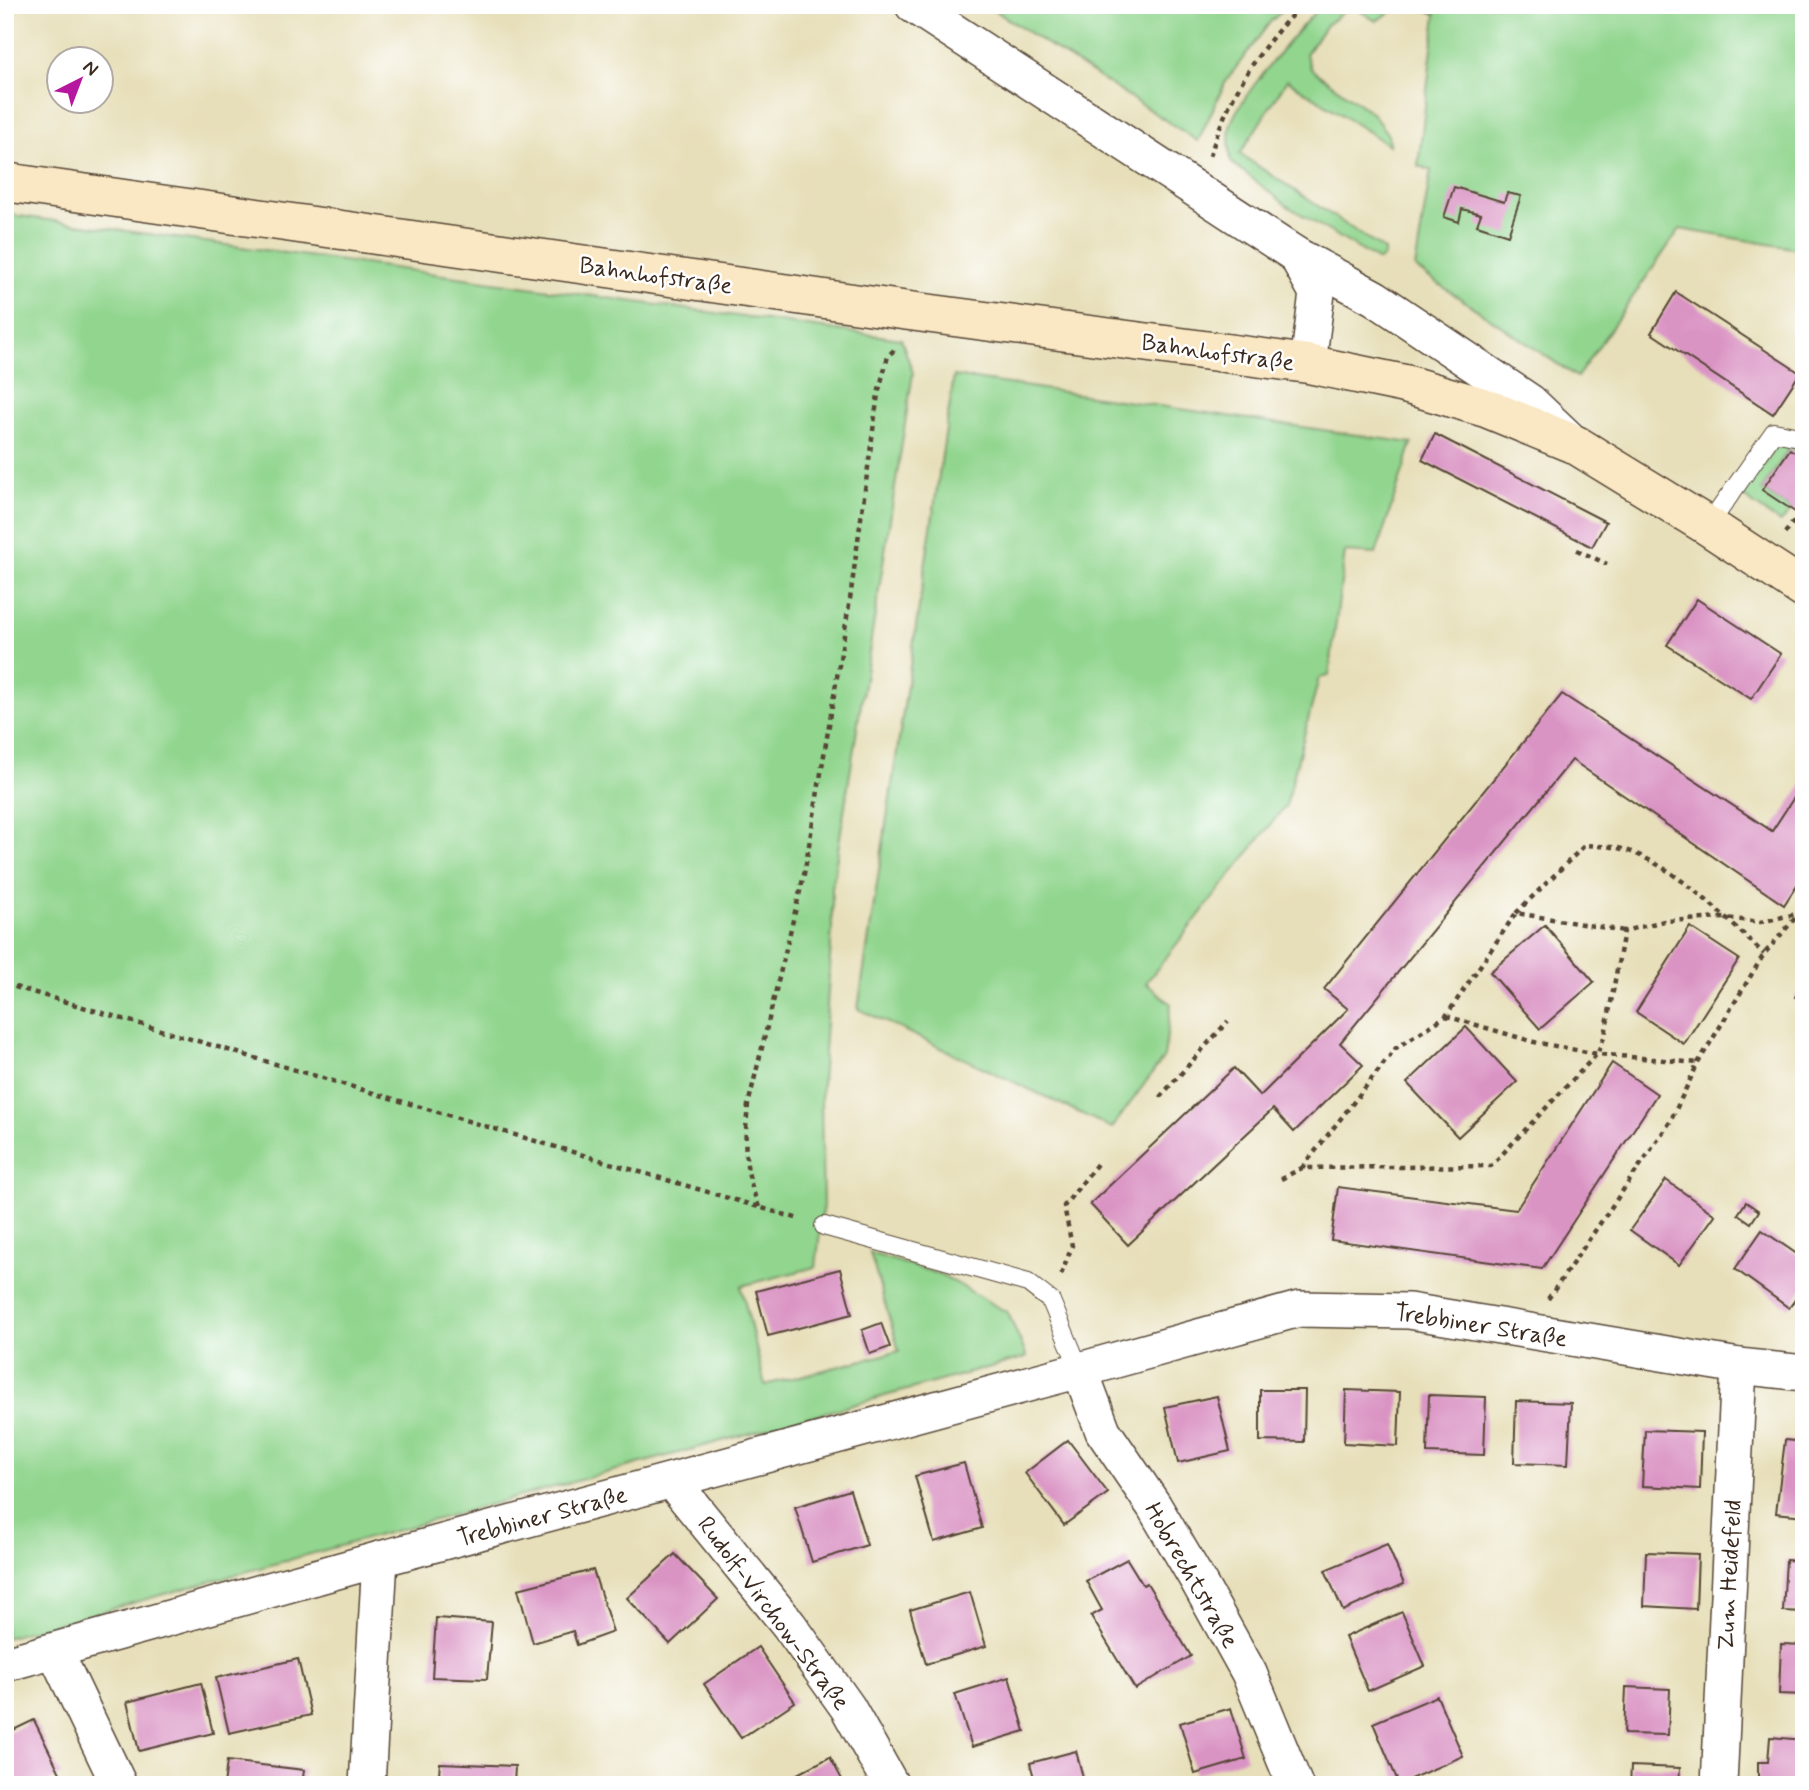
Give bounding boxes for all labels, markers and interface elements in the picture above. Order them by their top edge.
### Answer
north arrow [46,46,116,116]
text: N [77,55,103,82]
street label: Bahnhofstraße [577,250,735,303]
street label: Bahnhofstraße [1139,327,1297,380]
street label: Trebbiner Straße [1392,1298,1570,1355]
street label: Trebbiner Straße [454,1480,631,1555]
street label: Hobrechtstraße [1136,1497,1245,1654]
street label: Zum Heidefeld [1711,1499,1750,1651]
street label: Rudolf-Virchow-Straße [690,1511,856,1717]

